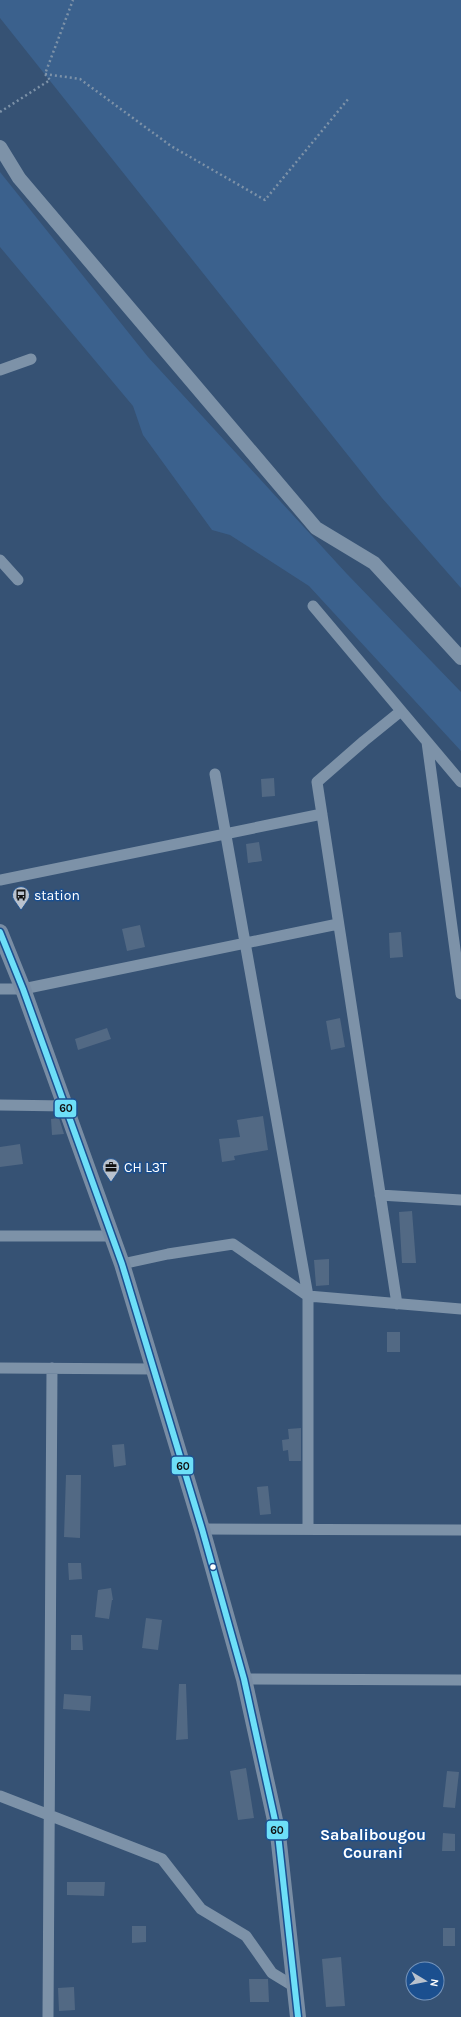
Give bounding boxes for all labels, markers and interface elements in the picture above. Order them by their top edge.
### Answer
bus stop icon: station [11,885,31,910]
place label: station [34,887,80,904]
line badge: 60 [54,1099,77,1118]
text: 60 [59,1102,73,1115]
office icon: CH L3T [101,1157,121,1182]
place label: CH L3T [124,1159,167,1176]
line badge: 60 [171,1456,194,1475]
text: 60 [176,1460,190,1473]
unlabelled marker [208,1562,218,1572]
line badge: 60 [266,1820,289,1840]
text: 60 [270,1824,284,1837]
district label: Sabalibougou Courani [320,1825,426,1862]
north arrow [405,1961,445,2001]
text: N [427,1978,441,1988]

